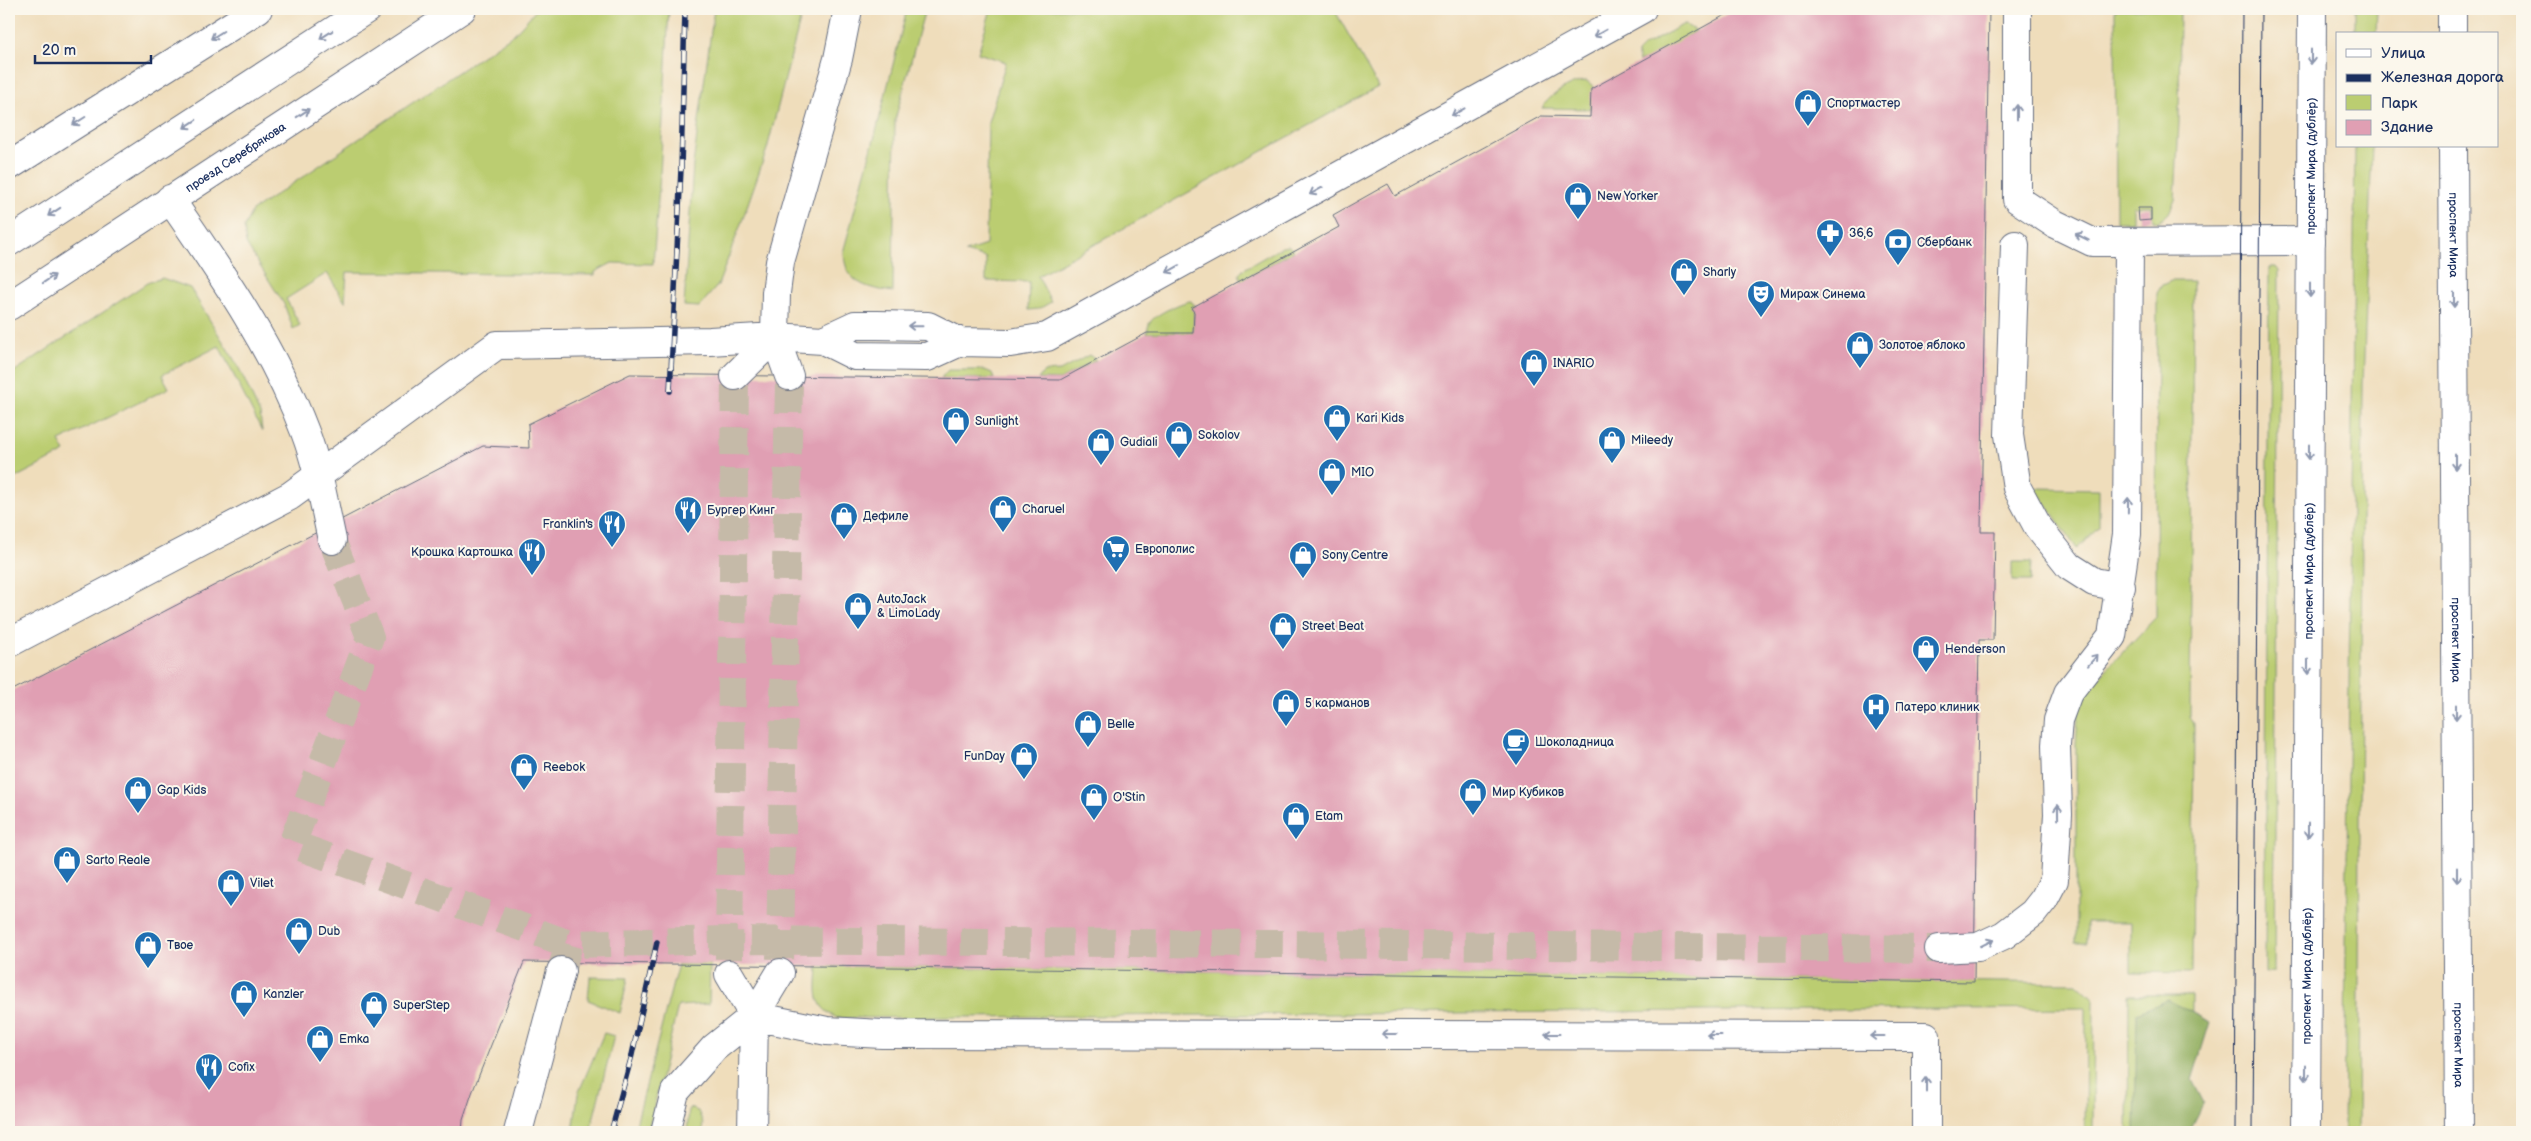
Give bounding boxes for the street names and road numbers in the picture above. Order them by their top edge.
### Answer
street label: проспект Мира (дублёр) [2303,97,2319,235]
street label: проезд Серебрякова [183,119,289,196]
street label: проспект Мира [2446,192,2461,278]
street label: проспект Мира (дублёр) [2301,502,2317,640]
street label: проспект Мира [2448,597,2464,683]
street label: проспект Мира (дублёр) [2299,907,2315,1045]
street label: проспект Мира [2451,1002,2466,1088]

